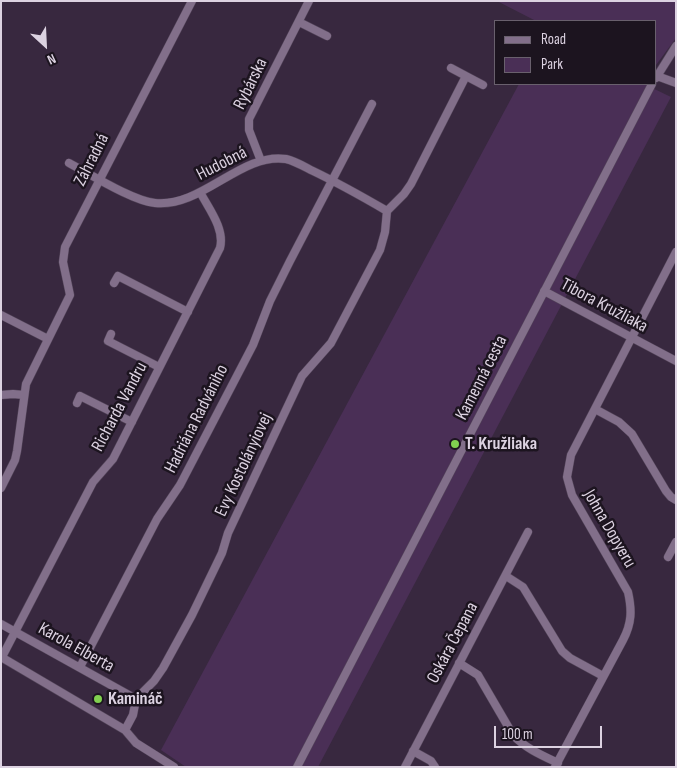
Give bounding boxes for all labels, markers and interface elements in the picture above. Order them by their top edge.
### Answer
north arrow [20,20,70,70]
legend [494,20,657,85]
text: Road [541,30,566,49]
text: N [45,50,59,68]
street label: Rybárska [229,55,273,113]
text: Park [541,55,563,74]
street label: Záhradná [70,130,114,190]
street label: Hudobná [193,142,251,186]
street label: Tibora Kružliaka [557,274,651,338]
street label: Kamenná cesta [451,332,513,424]
street label: Richarda Vandru [87,359,153,455]
street label: Hadriána Radvániho [160,361,234,477]
street label: Evy Kostolányiovej [211,410,277,520]
place label: T. Kružliaka [465,433,537,455]
marker: T. Kružliaka [449,438,461,450]
street label: Johna Dopyeru [578,486,640,572]
street label: Oskára Čepana [423,599,483,687]
street label: Karola Elberta [34,618,118,678]
place label: Kamináč [108,688,163,710]
marker: Kamináč [92,693,104,705]
scale bar [497,716,604,748]
text: 100 m [502,725,533,744]

